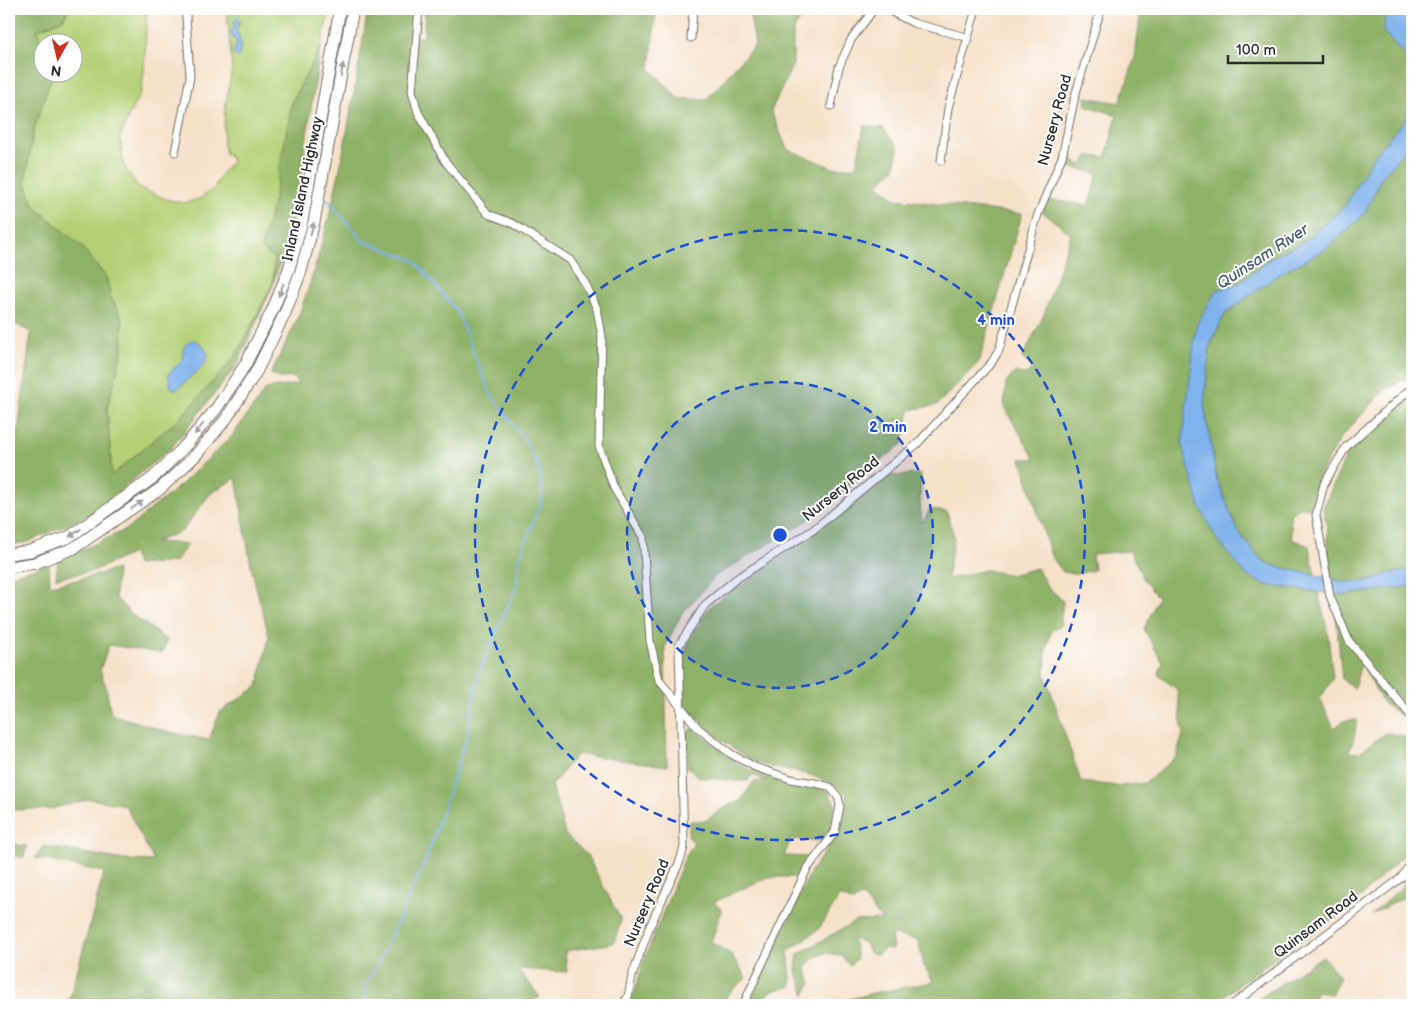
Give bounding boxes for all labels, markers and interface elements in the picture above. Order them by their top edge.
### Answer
north arrow [32,32,82,82]
scale bar [1228,32,1324,64]
text: 100 m [1236,41,1276,60]
text: N [50,61,63,80]
one-way arrow [339,61,347,77]
street label: Nursery Road [1034,72,1076,168]
street label: Inland Island Highway [278,115,328,263]
water label: Quinsam River [1214,220,1313,294]
one-way arrow [309,222,317,237]
one-way arrow [277,283,285,298]
text: 4 min [977,311,1015,330]
text: 2 min [869,418,907,437]
one-way arrow [193,423,204,436]
street label: Nursery Road [799,452,883,526]
one-way arrow [131,500,144,510]
centre of rings [771,526,789,544]
one-way arrow [68,528,81,537]
street label: Nursery Road [620,856,674,950]
street label: Quinsam Road [1270,887,1362,963]

